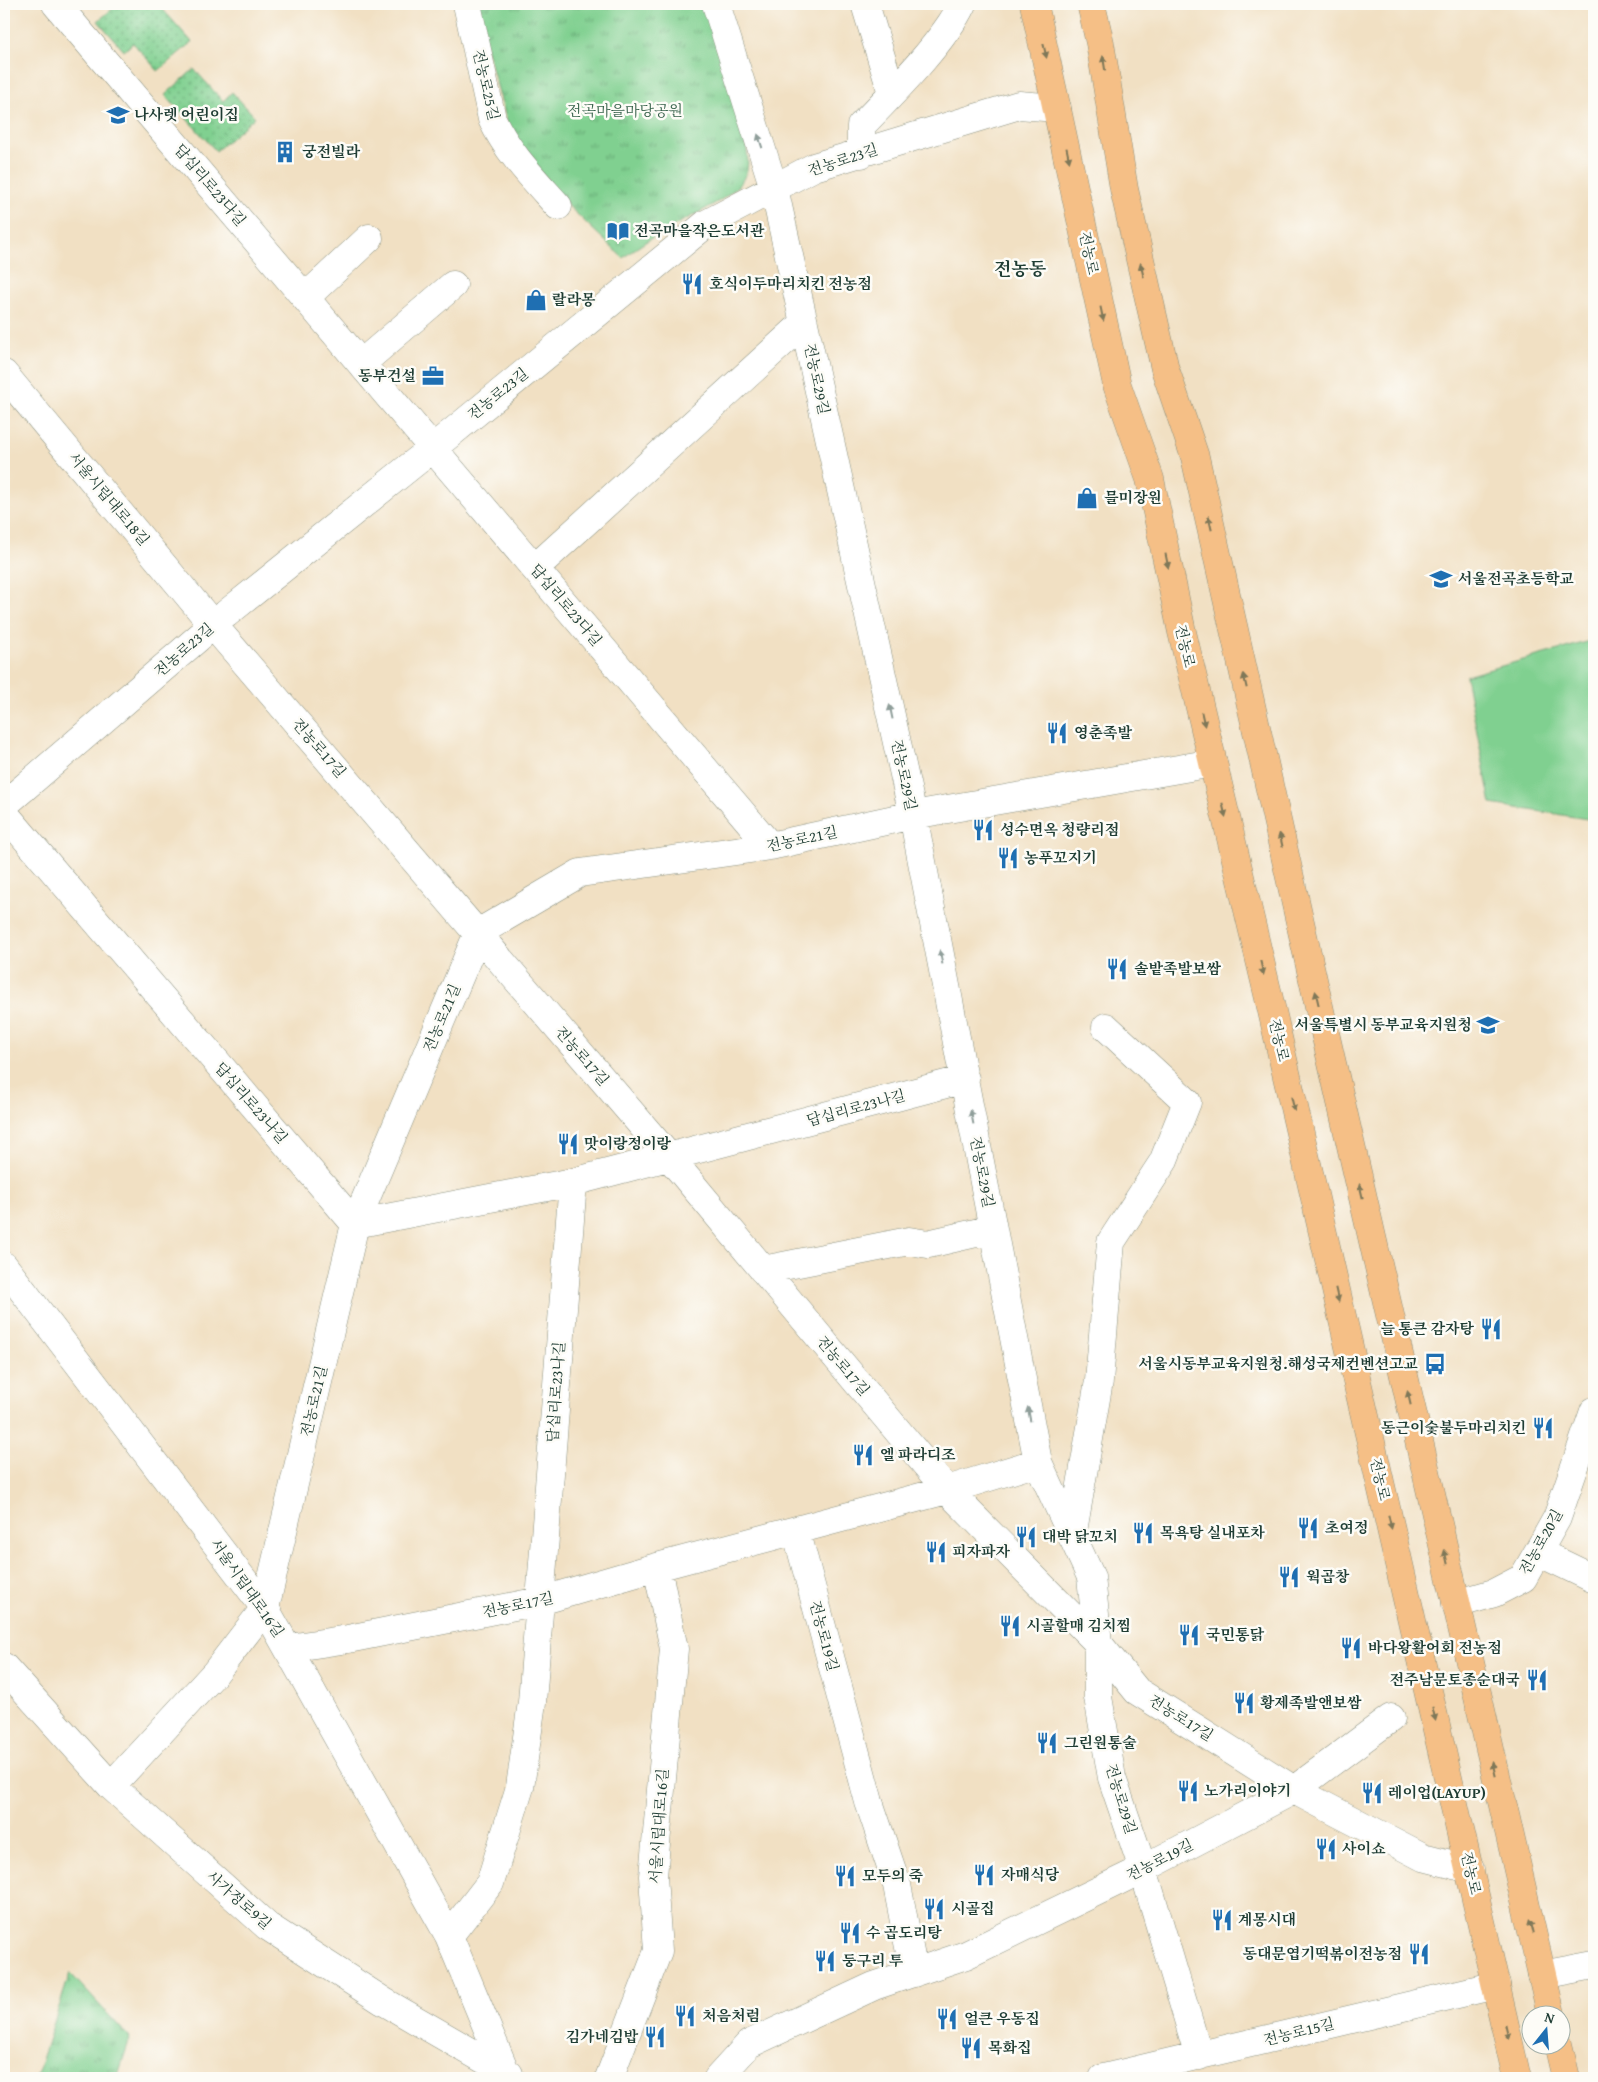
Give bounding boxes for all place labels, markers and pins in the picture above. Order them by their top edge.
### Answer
school or university icon: 나사렛 어린이집 [105,102,131,128]
place label: 나사렛 어린이집 [134,104,239,125]
building icon: 궁전빌라 [272,139,298,165]
place label: 궁전빌라 [302,141,360,162]
library icon: 전곡마을작은도서관 [605,218,631,244]
place label: 전곡마을작은도서관 [634,220,765,241]
restaurant icon: 호식이두마리치킨 전농점 [679,271,705,297]
place label: 호식이두마리치킨 전농점 [709,273,872,294]
shop icon: 랄라몽 [523,287,549,313]
place label: 랄라몽 [552,289,596,310]
office icon: 동부건설 [420,363,446,389]
place label: 동부건설 [358,365,416,386]
shop icon: 믈미장원 [1074,485,1100,511]
place label: 믈미장원 [1104,487,1162,508]
school or university icon: 서울전곡초등학교 [1428,566,1454,592]
place label: 서울전곡초등학교 [1458,568,1574,589]
restaurant icon: 영춘족발 [1044,720,1070,746]
place label: 영춘족발 [1074,722,1132,743]
restaurant icon: 성수면옥 청량리점 [970,817,996,843]
place label: 성수면옥 청량리점 [1000,819,1119,840]
restaurant icon: 농푸꼬지기 [995,845,1021,871]
place label: 농푸꼬지기 [1024,847,1096,868]
restaurant icon: 솔밭족발보쌈 [1104,956,1130,982]
place label: 솔밭족발보쌈 [1134,958,1221,979]
school or university icon: 서울특별시 동부교육지원청 [1475,1012,1501,1038]
place label: 서울특별시 동부교육지원청 [1295,1014,1472,1035]
restaurant icon: 맛이랑정이랑 [555,1131,581,1157]
place label: 맛이랑정이랑 [584,1133,671,1154]
restaurant icon: 늘 통큰 감자탕 [1478,1316,1504,1342]
place label: 늘 통큰 감자탕 [1380,1318,1474,1339]
bus stop icon: 서울시동부교육지원청.해성국제컨벤션고교 [1422,1351,1448,1377]
place label: 서울시동부교육지원청.해성국제컨벤션고교 [1138,1353,1419,1374]
restaurant icon: 동근이숯불두마리치킨 [1530,1415,1556,1441]
place label: 동근이숯불두마리치킨 [1381,1417,1526,1438]
restaurant icon: 엘 파라디조 [850,1442,876,1468]
place label: 엘 파라디조 [880,1444,956,1465]
restaurant icon: 초여정 [1295,1515,1321,1541]
place label: 초여정 [1325,1517,1368,1538]
restaurant icon: 목욕탕 실내포차 [1130,1520,1156,1546]
place label: 목욕탕 실내포차 [1160,1522,1265,1543]
restaurant icon: 대박 닭꼬치 [1013,1524,1039,1550]
place label: 대박 닭꼬치 [1042,1526,1118,1547]
restaurant icon: 피자파자 [923,1539,949,1565]
place label: 피자파자 [952,1541,1010,1562]
restaurant icon: 웍곱창 [1276,1564,1302,1590]
place label: 웍곱창 [1306,1566,1350,1587]
restaurant icon: 시골할매 김치찜 [997,1613,1023,1639]
place label: 시골할매 김치찜 [1026,1615,1131,1636]
restaurant icon: 국민통닭 [1176,1622,1202,1648]
place label: 국민통닭 [1206,1624,1264,1645]
restaurant icon: 바다왕활어회 전농점 [1338,1635,1364,1661]
place label: 바다왕활어회 전농점 [1368,1637,1502,1658]
restaurant icon: 전주남문토종순대국 [1524,1667,1550,1693]
place label: 전주남문토종순대국 [1390,1669,1520,1690]
restaurant icon: 황제족발앤보쌈 [1231,1690,1257,1716]
place label: 황제족발앤보쌈 [1260,1692,1362,1713]
restaurant icon: 그린원통술 [1034,1730,1060,1756]
place label: 그린원통술 [1064,1732,1137,1753]
restaurant icon: 노가리이야기 [1175,1778,1201,1804]
place label: 노가리이야기 [1204,1780,1291,1801]
restaurant icon: 레이업(LAYUP) [1359,1780,1385,1806]
place label: 레이업(LAYUP) [1388,1782,1486,1803]
restaurant icon: 사이쇼 [1313,1836,1339,1862]
place label: 사이쇼 [1342,1838,1386,1859]
restaurant icon: 자매식당 [971,1862,997,1888]
restaurant icon: 모두의 죽 [832,1863,858,1889]
place label: 자매식당 [1001,1864,1059,1885]
place label: 모두의 죽 [862,1865,924,1886]
restaurant icon: 시골집 [921,1896,947,1922]
place label: 시골집 [951,1898,994,1919]
restaurant icon: 계몽시대 [1209,1907,1235,1933]
place label: 계몽시대 [1238,1909,1296,1930]
restaurant icon: 수 곱도리탕 [837,1920,863,1946]
place label: 수 곱도리탕 [866,1922,942,1943]
restaurant icon: 동대문엽기떡볶이전농점 [1406,1941,1432,1967]
place label: 동대문엽기떡볶이전농점 [1243,1943,1402,1964]
restaurant icon: 둥구리 투 [812,1948,838,1974]
place label: 둥구리 투 [842,1950,904,1971]
restaurant icon: 처음처럼 [672,2003,698,2029]
place label: 처음처럼 [702,2005,760,2026]
restaurant icon: 얼큰 우동집 [934,2006,960,2032]
place label: 얼큰 우동집 [964,2008,1040,2029]
restaurant icon: 김가네김밥 [642,2024,668,2050]
place label: 김가네김밥 [566,2026,639,2047]
restaurant icon: 목화집 [958,2035,984,2061]
place label: 목화집 [988,2037,1031,2058]

